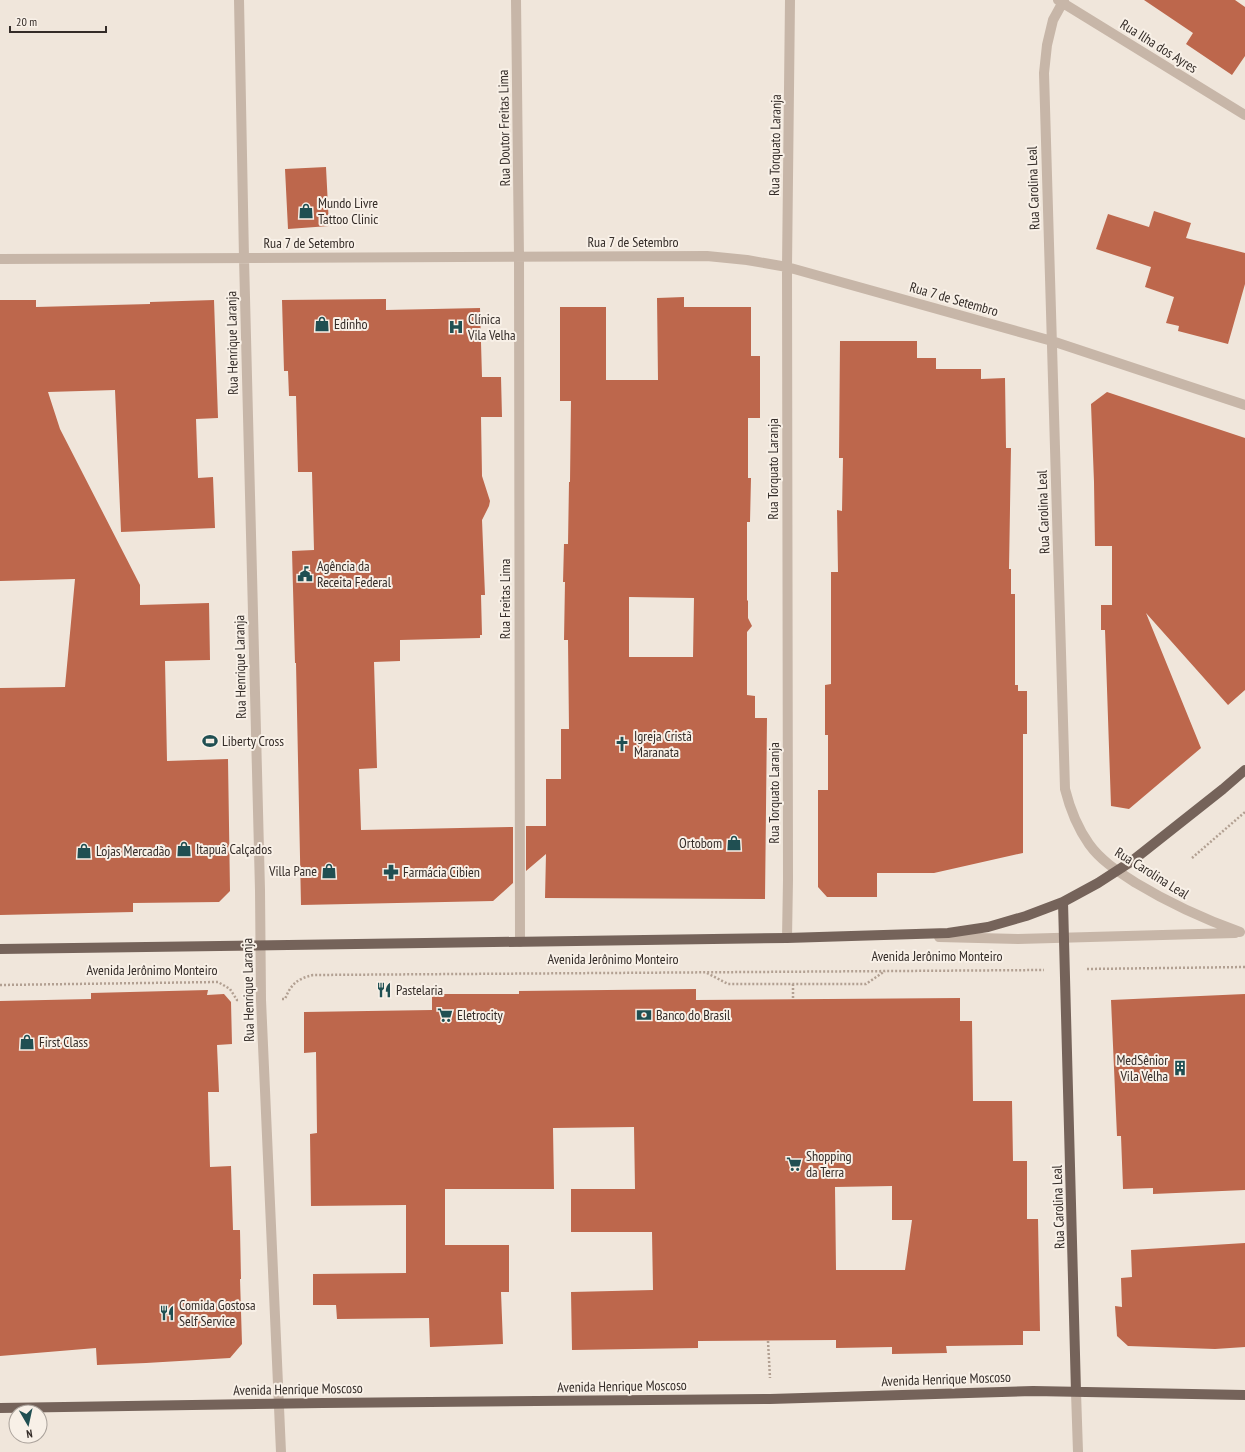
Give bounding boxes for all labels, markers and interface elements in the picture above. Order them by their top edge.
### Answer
scale bar [10,8,106,34]
text: 20 m [16,14,37,29]
street label: Rua Ilha dos Ayres [1117,15,1201,77]
street label: Rua Doutor Freitas Lima [494,70,514,186]
street label: Rua Torquato Laranja [765,94,785,196]
street label: Rua Carolina Leal [1023,145,1043,230]
place label: Mundo Livre Tattoo Clinic [318,194,378,228]
shop icon: Mundo Livre Tattoo Clinic [297,202,315,220]
street label: Rua 7 de Setembro [587,233,679,251]
street label: Rua 7 de Setembro [263,234,355,252]
street label: Rua 7 de Setembro [908,278,1000,320]
street label: Rua Henrique Laranja [222,291,242,395]
place label: Clínica Vila Velha [467,310,516,344]
shop icon: Edinho [313,315,331,333]
place label: Edinho [334,315,367,333]
hospital icon: Clínica Vila Velha [447,318,465,336]
street label: Rua Torquato Laranja [764,418,782,520]
street label: Rua Carolina Leal [1033,469,1053,554]
place label: Agência da Receita Federal [317,557,392,591]
street label: Rua Freitas Lima [496,559,514,639]
public building icon: Agência da Receita Federal [296,565,314,583]
street label: Rua Henrique Laranja [230,615,250,719]
place label: Igreja Cristã Maranata [634,727,692,761]
sports icon: Liberty Cross [201,732,219,750]
place label: Liberty Cross [222,732,284,750]
church icon: Igreja Cristã Maranata [613,735,631,753]
street label: Rua Torquato Laranja [765,742,783,844]
place label: Ortobom [679,834,722,852]
shop icon: Ortobom [725,834,743,852]
shop icon: Itapuã Calçados [175,840,193,858]
place label: Itapuã Calçados [196,840,272,858]
shop icon: Lojas Mercadão [75,842,93,860]
place label: Lojas Mercadão [96,842,170,860]
street label: Rua Carolina Leal [1112,843,1193,903]
place label: Villa Pane [268,862,317,880]
shop icon: Villa Pane [320,862,338,880]
pharmacy icon: Farmácia Cibien [382,863,400,881]
place label: Farmácia Cibien [403,863,480,881]
street label: Rua Henrique Laranja [238,938,258,1042]
street label: Avenida Jerônimo Monteiro [871,947,1003,965]
street label: Avenida Jerônimo Monteiro [547,950,679,968]
street label: Avenida Jerônimo Monteiro [86,961,218,979]
restaurant icon: Pastelaria [375,981,393,999]
place label: Pastelaria [396,981,443,999]
supermarket icon: Eletrocity [436,1006,454,1024]
place label: Eletrocity [457,1006,504,1024]
bank icon: Banco do Brasil [635,1006,653,1024]
place label: Banco do Brasil [656,1006,731,1024]
shop icon: First Class [18,1033,36,1051]
place label: First Class [39,1033,88,1051]
place label: MedSênior Vila Velha [1116,1051,1168,1085]
building icon: MedSênior Vila Velha [1171,1059,1189,1077]
place label: Shopping da Terra [806,1147,852,1181]
supermarket icon: Shopping da Terra [785,1155,803,1173]
street label: Rua Carolina Leal [1048,1164,1068,1249]
place label: Comida Gostosa Self Service [179,1296,256,1330]
restaurant icon: Comida Gostosa Self Service [158,1304,176,1322]
street label: Avenida Henrique Moscoso [881,1368,1011,1390]
street label: Avenida Henrique Moscoso [557,1376,687,1396]
street label: Avenida Henrique Moscoso [233,1379,363,1399]
north arrow [8,1404,48,1444]
text: N [25,1426,34,1441]

